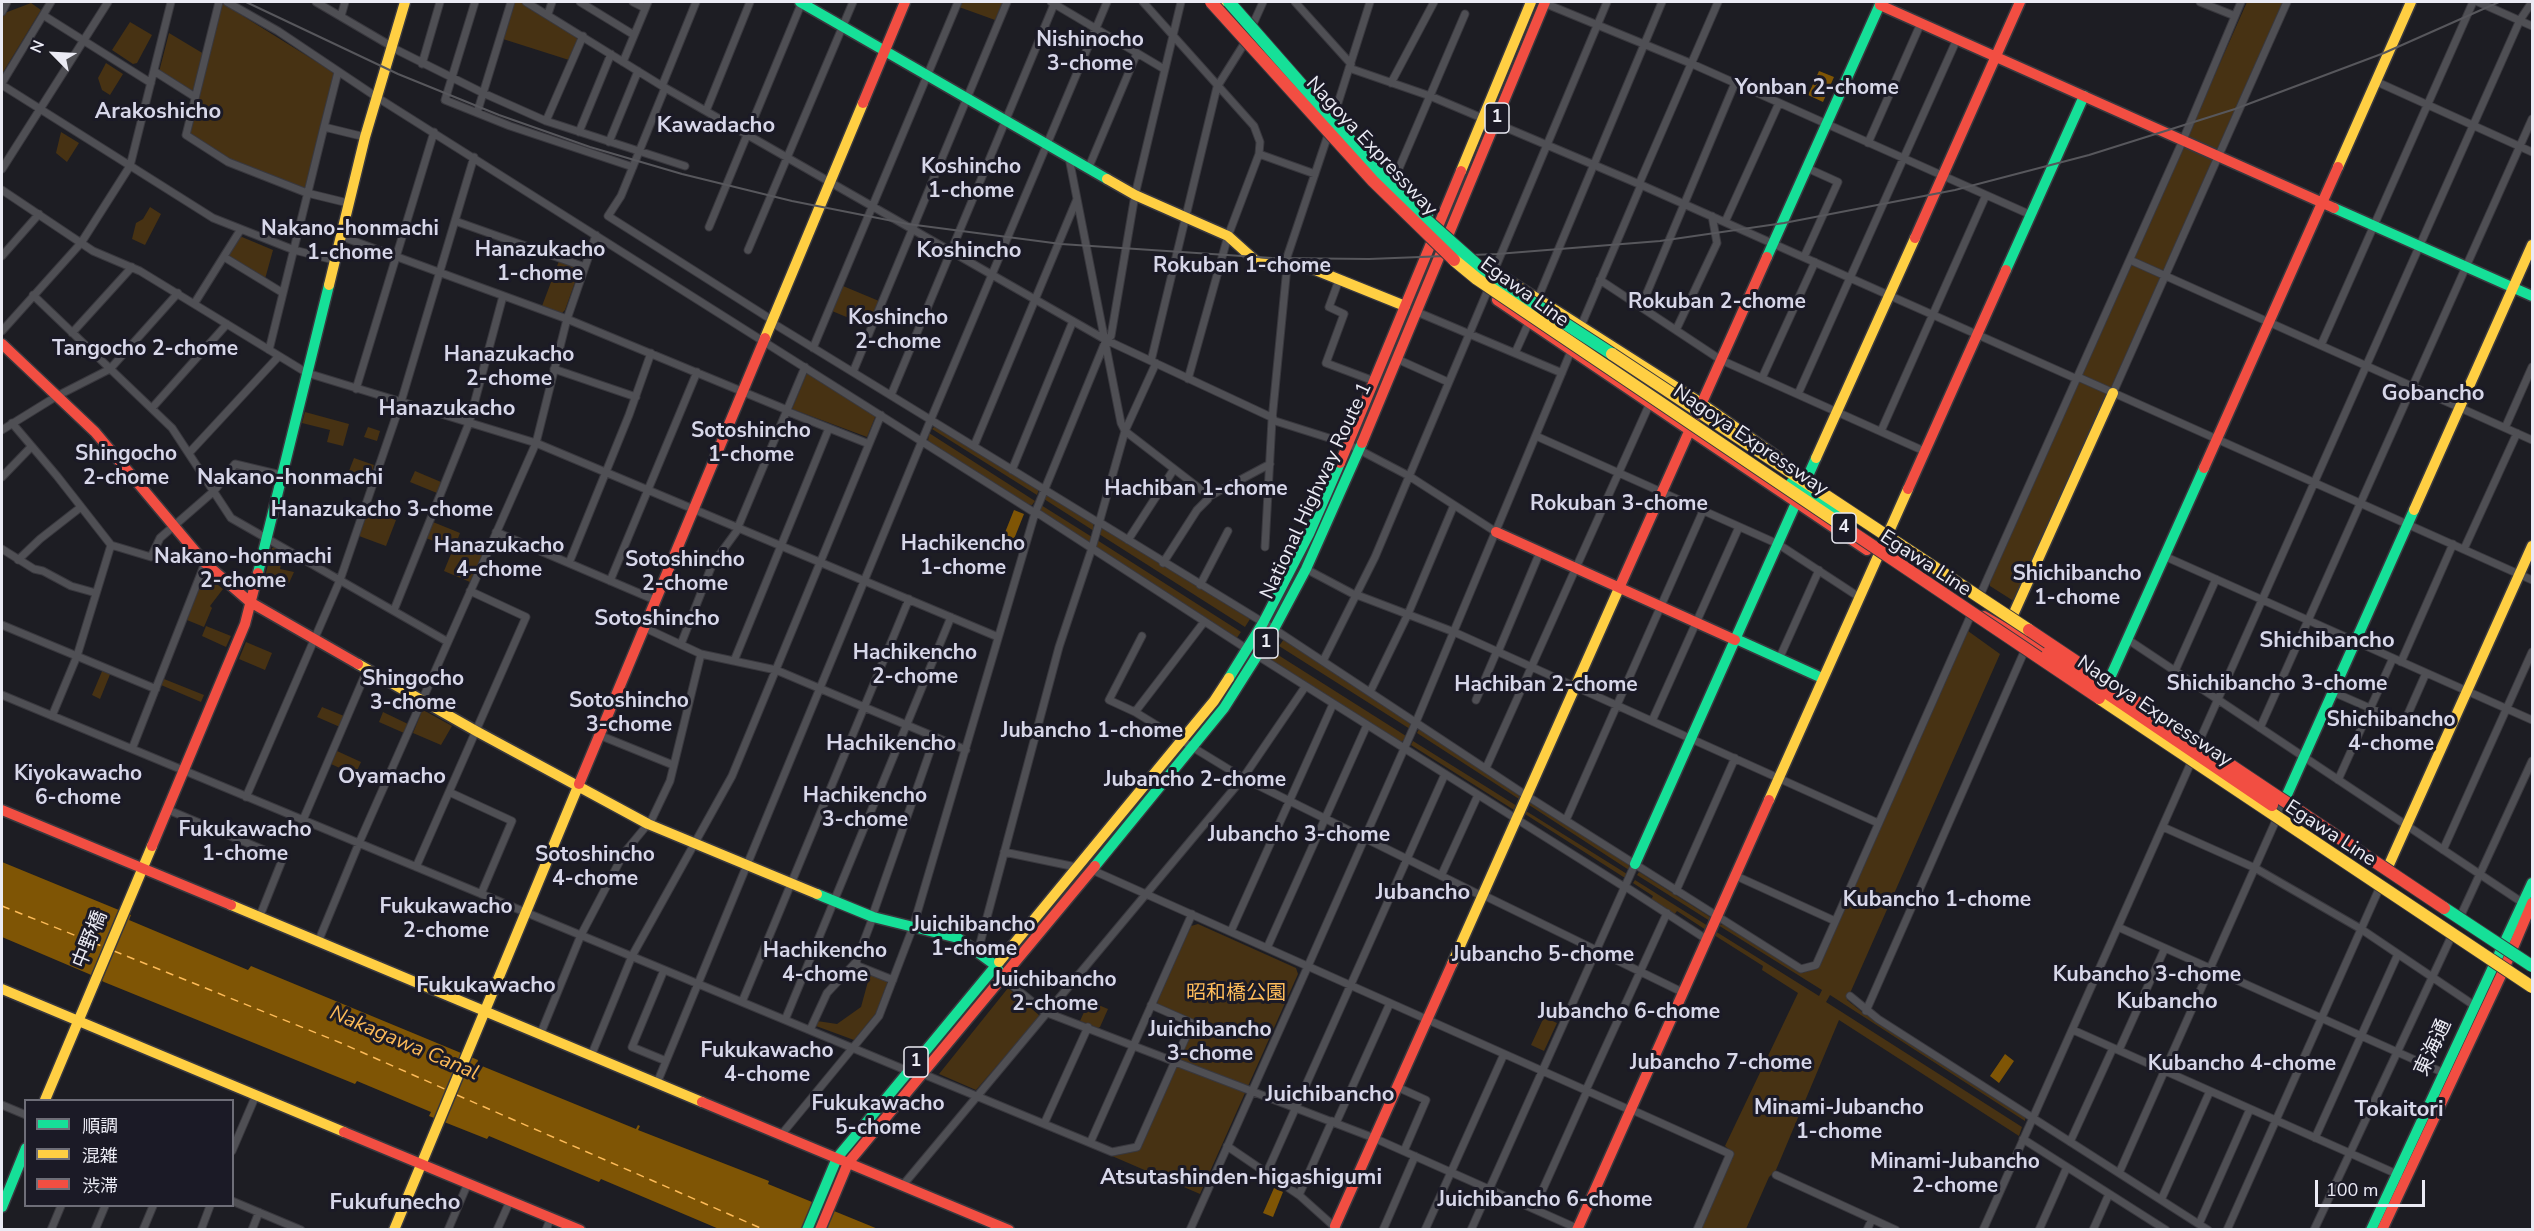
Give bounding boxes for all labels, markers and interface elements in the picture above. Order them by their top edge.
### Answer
north arrow [24,24,84,84]
district label: Nishinocho 3-chome [1036,28,1144,78]
text: N [25,37,50,57]
street label: Nagoya Expressway [1300,72,1442,222]
district label: Yonban 2-chome [1735,76,1899,102]
district label: Arakoshicho [95,100,221,126]
road number: 1 [1485,103,1509,133]
district label: Kawadacho [657,114,775,140]
district label: Koshincho 1-chome [921,155,1021,205]
district label: Nakano-honmachi 1-chome [261,217,439,267]
district label: Hanazukacho 1-chome [475,238,605,288]
district label: Koshincho [916,239,1022,265]
street label: Egawa Line [1475,253,1573,333]
district label: Rokuban 1-chome [1153,254,1331,280]
district label: Rokuban 2-chome [1628,290,1806,316]
district label: Koshincho 2-chome [848,306,948,356]
district label: Tangocho 2-chome [52,337,238,363]
district label: Hanazukacho 2-chome [444,343,574,393]
street label: National Highway Route 1 [1256,379,1378,603]
street label: Nagoya Expressway [1668,380,1832,502]
district label: Gobancho [2382,382,2484,408]
district label: Hanazukacho [379,397,515,423]
district label: Sotoshincho 1-chome [691,419,811,469]
district label: Shingocho 2-chome [75,442,177,492]
district label: Nakano-honmachi [197,466,383,492]
district label: Hachiban 1-chome [1104,477,1288,503]
district label: Rokuban 3-chome [1530,492,1708,518]
district label: Hanazukacho 3-chome [271,498,493,524]
road number: 4 [1832,513,1856,543]
street label: Egawa Line [1875,526,1975,602]
district label: Hachikencho 1-chome [901,532,1025,582]
district label: Hanazukacho 4-chome [434,534,564,584]
district label: Nakano-honmachi 2-chome [154,545,332,595]
district label: Sotoshincho 2-chome [625,548,745,598]
district label: Shichibancho 1-chome [2012,562,2142,612]
district label: Sotoshincho [594,607,720,633]
road number: 1 [1254,628,1278,658]
district label: Shichibancho [2259,629,2395,655]
district label: Hachikencho 2-chome [853,641,977,691]
street label: Nagoya Expressway [2072,651,2236,773]
district label: Shingocho 3-chome [362,667,464,717]
district label: Shichibancho 3-chome [2167,672,2387,698]
district label: Hachiban 2-chome [1454,673,1638,699]
district label: Sotoshincho 3-chome [569,689,689,739]
district label: Shichibancho 4-chome [2326,708,2456,758]
district label: Jubancho 1-chome [1001,719,1183,745]
district label: Hachikencho [826,732,956,758]
district label: Kiyokawacho 6-chome [14,762,142,812]
district label: Oyamacho [338,765,446,791]
district label: Jubancho 2-chome [1104,768,1286,794]
district label: Hachikencho 3-chome [803,784,927,834]
street label: Egawa Line [2280,796,2380,872]
district label: Fukukawacho 1-chome [178,818,312,868]
district label: Jubancho 3-chome [1208,823,1390,849]
district label: Sotoshincho 4-chome [535,843,655,893]
district label: Jubancho [1376,881,1470,907]
district label: Kubancho 1-chome [1843,888,2031,914]
district label: Fukukawacho 2-chome [379,895,513,945]
street label: 中野橋 [69,908,113,972]
district label: Juichibancho 1-chome [912,913,1036,963]
district label: Hachikencho 4-chome [763,939,887,989]
district label: Jubancho 5-chome [1452,943,1634,969]
district label: Kubancho 3-chome [2053,963,2241,989]
district label: Juichibancho 2-chome [993,968,1117,1018]
district label: Fukukawacho [416,974,556,1000]
park label: 昭和橋公園 [1186,982,1286,1006]
district label: Kubancho [2116,990,2218,1016]
district label: Jubancho 6-chome [1538,1000,1720,1026]
water label: Nakagawa Canal [326,1001,482,1087]
street label: 東海通 [2410,1016,2458,1080]
district label: Juichibancho 3-chome [1148,1018,1272,1068]
district label: Fukukawacho 4-chome [700,1039,834,1089]
road number: 1 [904,1047,928,1077]
district label: Jubancho 7-chome [1630,1051,1812,1077]
district label: Kubancho 4-chome [2148,1052,2336,1078]
district label: Juichibancho [1265,1083,1395,1109]
district label: Fukukawacho 5-chome [811,1092,945,1142]
district label: Minami-Jubancho 1-chome [1754,1096,1924,1146]
district label: Tokaitori [2354,1098,2444,1124]
legend [24,1099,234,1207]
text: 順調 [82,1114,118,1138]
text: 混雑 [82,1144,118,1168]
district label: Minami-Jubancho 2-chome [1870,1150,2040,1200]
district label: Atsutashinden-higashigumi [1100,1166,1382,1192]
scale bar [2318,1168,2428,1206]
text: 渋滞 [82,1174,118,1198]
text: 100 m [2326,1178,2378,1202]
district label: Juichibancho 6-chome [1438,1188,1652,1214]
district label: Fukufunecho [330,1191,460,1217]

